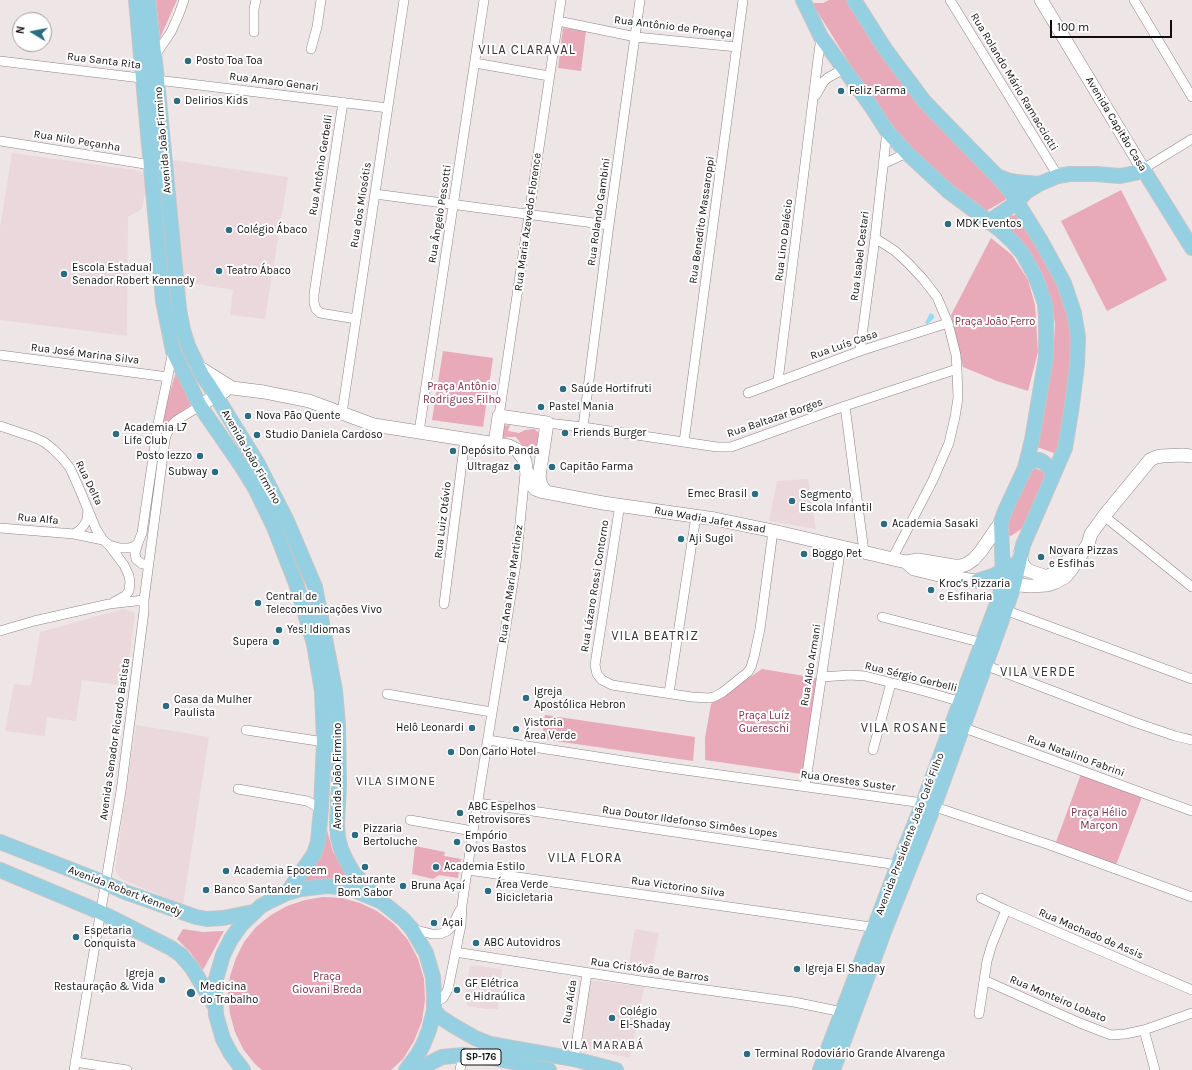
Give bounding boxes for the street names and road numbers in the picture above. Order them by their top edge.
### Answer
street label: Rua Rolando Mário Ramacciotti [968,11,1060,153]
street label: Rua Antônio de Proença [613,13,733,41]
street label: Rua Santa Rita [66,50,142,72]
street label: Rua Amaro Genari [229,70,319,94]
street label: Avenida Capitão Casa [1082,74,1150,174]
street label: Avenida João Firmino [152,86,174,194]
street label: Rua Antônio Gerbelli [307,114,335,216]
street label: Rua Nilo Peçanha [33,128,121,154]
street label: Rua Maria Azevedo Florence [512,152,544,292]
street label: Rua Benedito Massaroppi [687,155,717,285]
street label: Rua Rolando Gambini [585,157,613,267]
street label: Rua dos Miosótis [348,161,374,249]
street label: Rua Ângelo Pessotti [426,164,454,264]
street label: Rua Lino Dalécio [772,198,796,282]
street label: Rua Isabel Cestari [848,210,872,302]
street label: Rua Luís Casa [809,327,879,363]
street label: Rua José Marina Silva [30,341,140,367]
street label: Rua Baltazar Borges [725,395,825,441]
street label: Avenida João Firmino [219,407,283,507]
street label: Rua Delta [72,458,106,508]
street label: Rua Luiz Otávio [432,481,454,559]
street label: Rua Wadia Jafet Assad [653,504,767,536]
street label: Rua Alfa [17,511,59,527]
street label: Rua Lázaro Rossi Contorno [578,519,612,653]
street label: Rua Ana Maria Martinez [496,524,526,644]
street label: Rua Aldo Armani [798,623,824,707]
street label: Avenida Senador Ricardo Batista [97,657,133,821]
street label: Rua Sérgio Gerbelli [864,659,958,695]
street label: Avenida João Firmino [331,723,345,829]
street label: Rua Natalino Fabrini [1025,732,1127,780]
street label: Avenida Presidente João Café Filho [873,751,947,917]
street label: Rua Orestes Suster [800,768,896,794]
street label: Rua Doutor Ildefonso Simões Lopes [601,803,779,841]
street label: Avenida Robert Kennedy [66,863,184,919]
street label: Rua Victorino Silva [630,874,726,900]
street label: Rua Machado de Assis [1037,906,1145,962]
street label: Rua Cristóvão de Barros [590,955,710,985]
street label: Rua Monteiro Lobato [1008,973,1108,1025]
street label: Rua Aída [560,979,580,1025]
road number: SP-176 [461,1049,501,1065]

